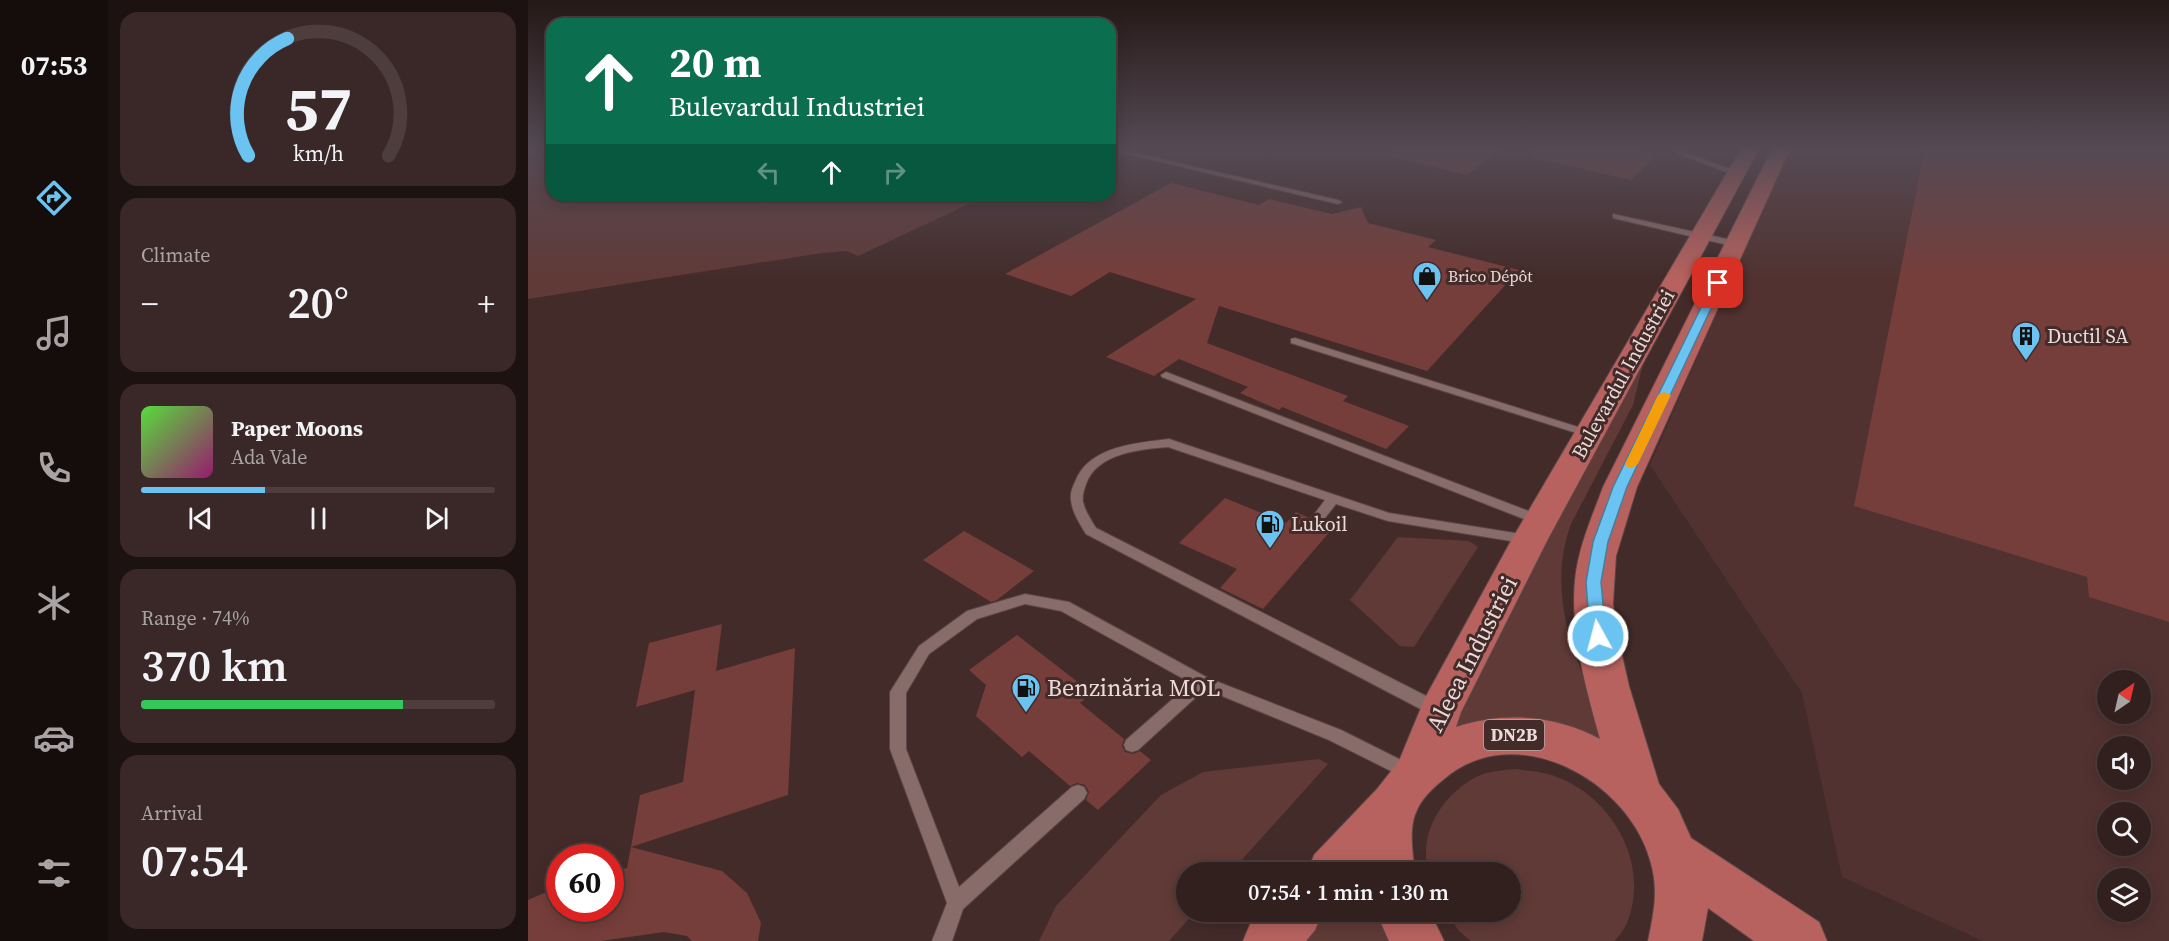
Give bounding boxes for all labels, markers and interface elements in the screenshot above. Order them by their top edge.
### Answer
text: 20 m [669,33,762,91]
icon: ahead [570,42,648,120]
text: 07:53 [21,47,87,84]
text: 57 [284,65,352,151]
text: Bulevardul Industriei [669,88,925,125]
text: km/h [292,139,344,168]
icon: left [752,156,785,189]
icon: ahead [815,156,848,189]
icon: right [878,156,911,189]
icon: directions [33,177,75,219]
text: Climate [141,241,210,269]
pin [1692,257,1743,308]
shop icon: Brico Dépôt [1411,260,1443,302]
place label: Brico Dépôt [1448,265,1533,287]
icon: arrive [1701,266,1734,299]
text: 20° [287,271,349,333]
text: − [141,281,159,326]
text: + [478,281,495,326]
street label: Bulevardul Industriei [1565,284,1681,464]
icon: music [33,312,75,354]
building icon: Ductil SA [2010,320,2042,362]
place label: Ductil SA [2047,322,2129,350]
text: Paper Moons [231,413,363,443]
text: Ada Vale [231,443,307,471]
icon: phone [33,447,75,489]
icon: previous [184,502,217,535]
icon: pause [302,502,335,535]
icon: next [420,502,453,535]
fuel station icon: Lukoil [1254,508,1286,550]
place label: Lukoil [1291,510,1348,538]
street label: Aleea Industriei [1418,570,1525,737]
icon: climate [33,582,75,624]
text: Range · 74% [141,604,250,632]
position arrow [1566,604,1630,668]
text: 370 km [141,634,288,696]
north arrow [2097,670,2151,724]
map controls [2097,670,2151,922]
place label: Benzinăria MOL [1047,671,1221,704]
fuel station icon: Benzinăria MOL [1010,672,1042,714]
icon: car [33,717,75,759]
road number: DN2B [1484,720,1544,750]
button: sound [2097,736,2151,790]
text: Arrival [141,799,203,827]
button: search [2097,802,2151,856]
text: 07:54 [141,829,248,891]
speed limit sign: 60 [546,844,624,922]
icon: filters [33,852,75,894]
button: layers [2097,868,2151,922]
text: 07:54 · 1 min · 130 m [1248,877,1449,907]

